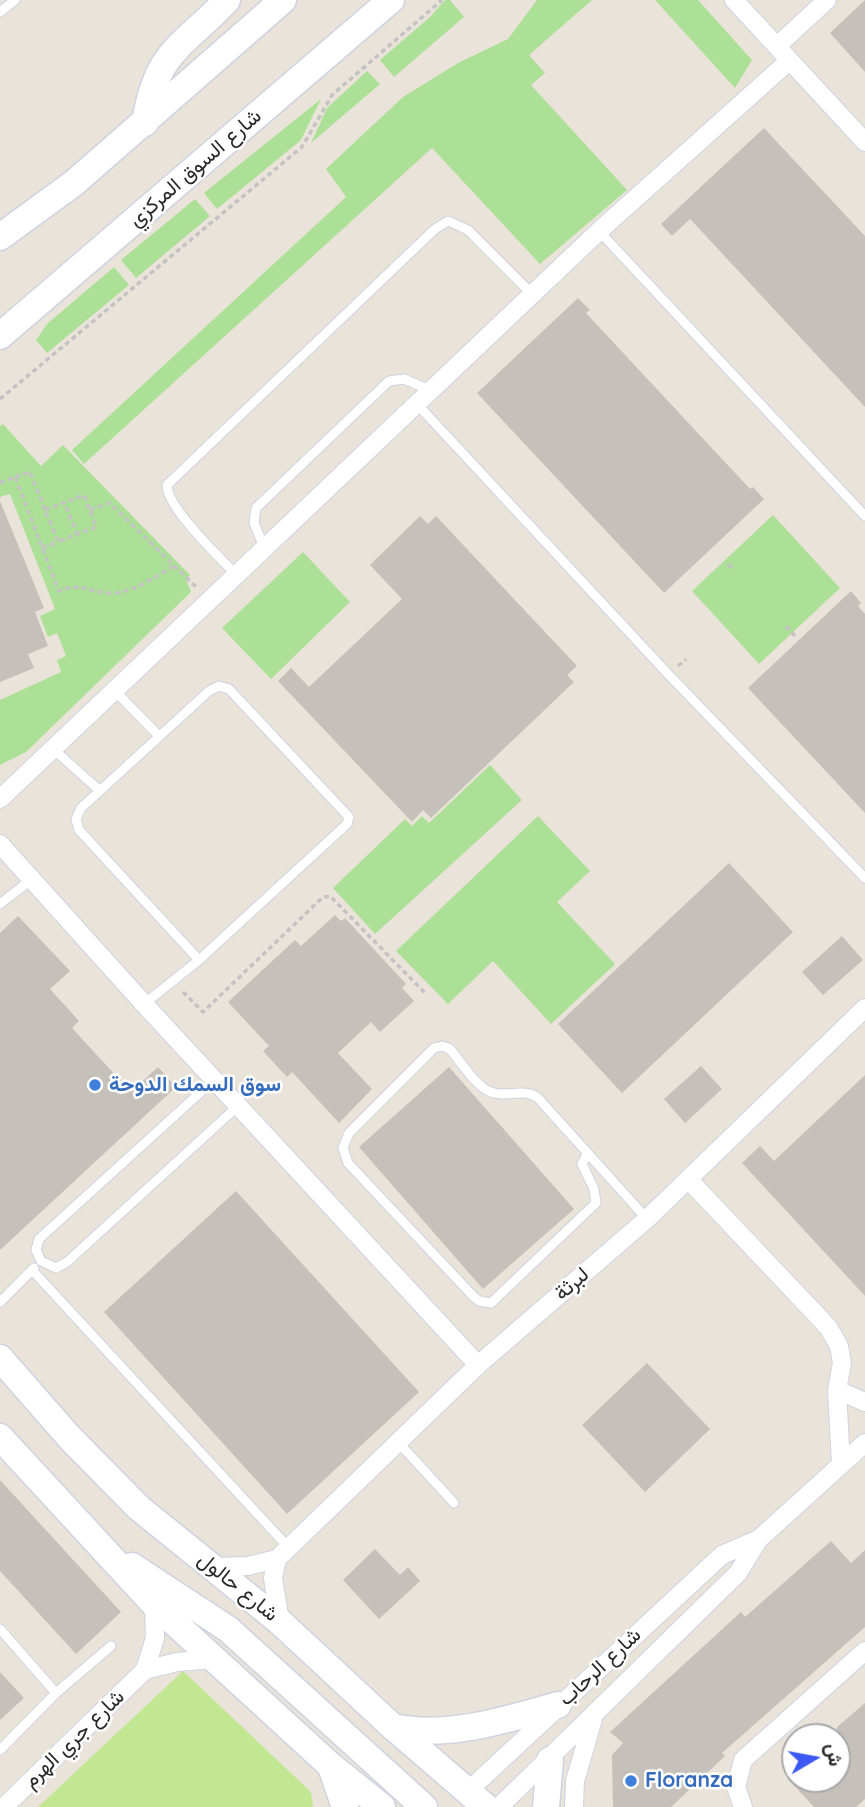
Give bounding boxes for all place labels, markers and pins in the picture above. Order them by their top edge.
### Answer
place label: سوق السمك الدوحة [109,1072,281,1098]
marker: سوق السمك الدوحة [87,1077,103,1093]
place label: Floranza [645,1768,733,1794]
marker: Floranza [623,1773,639,1789]

